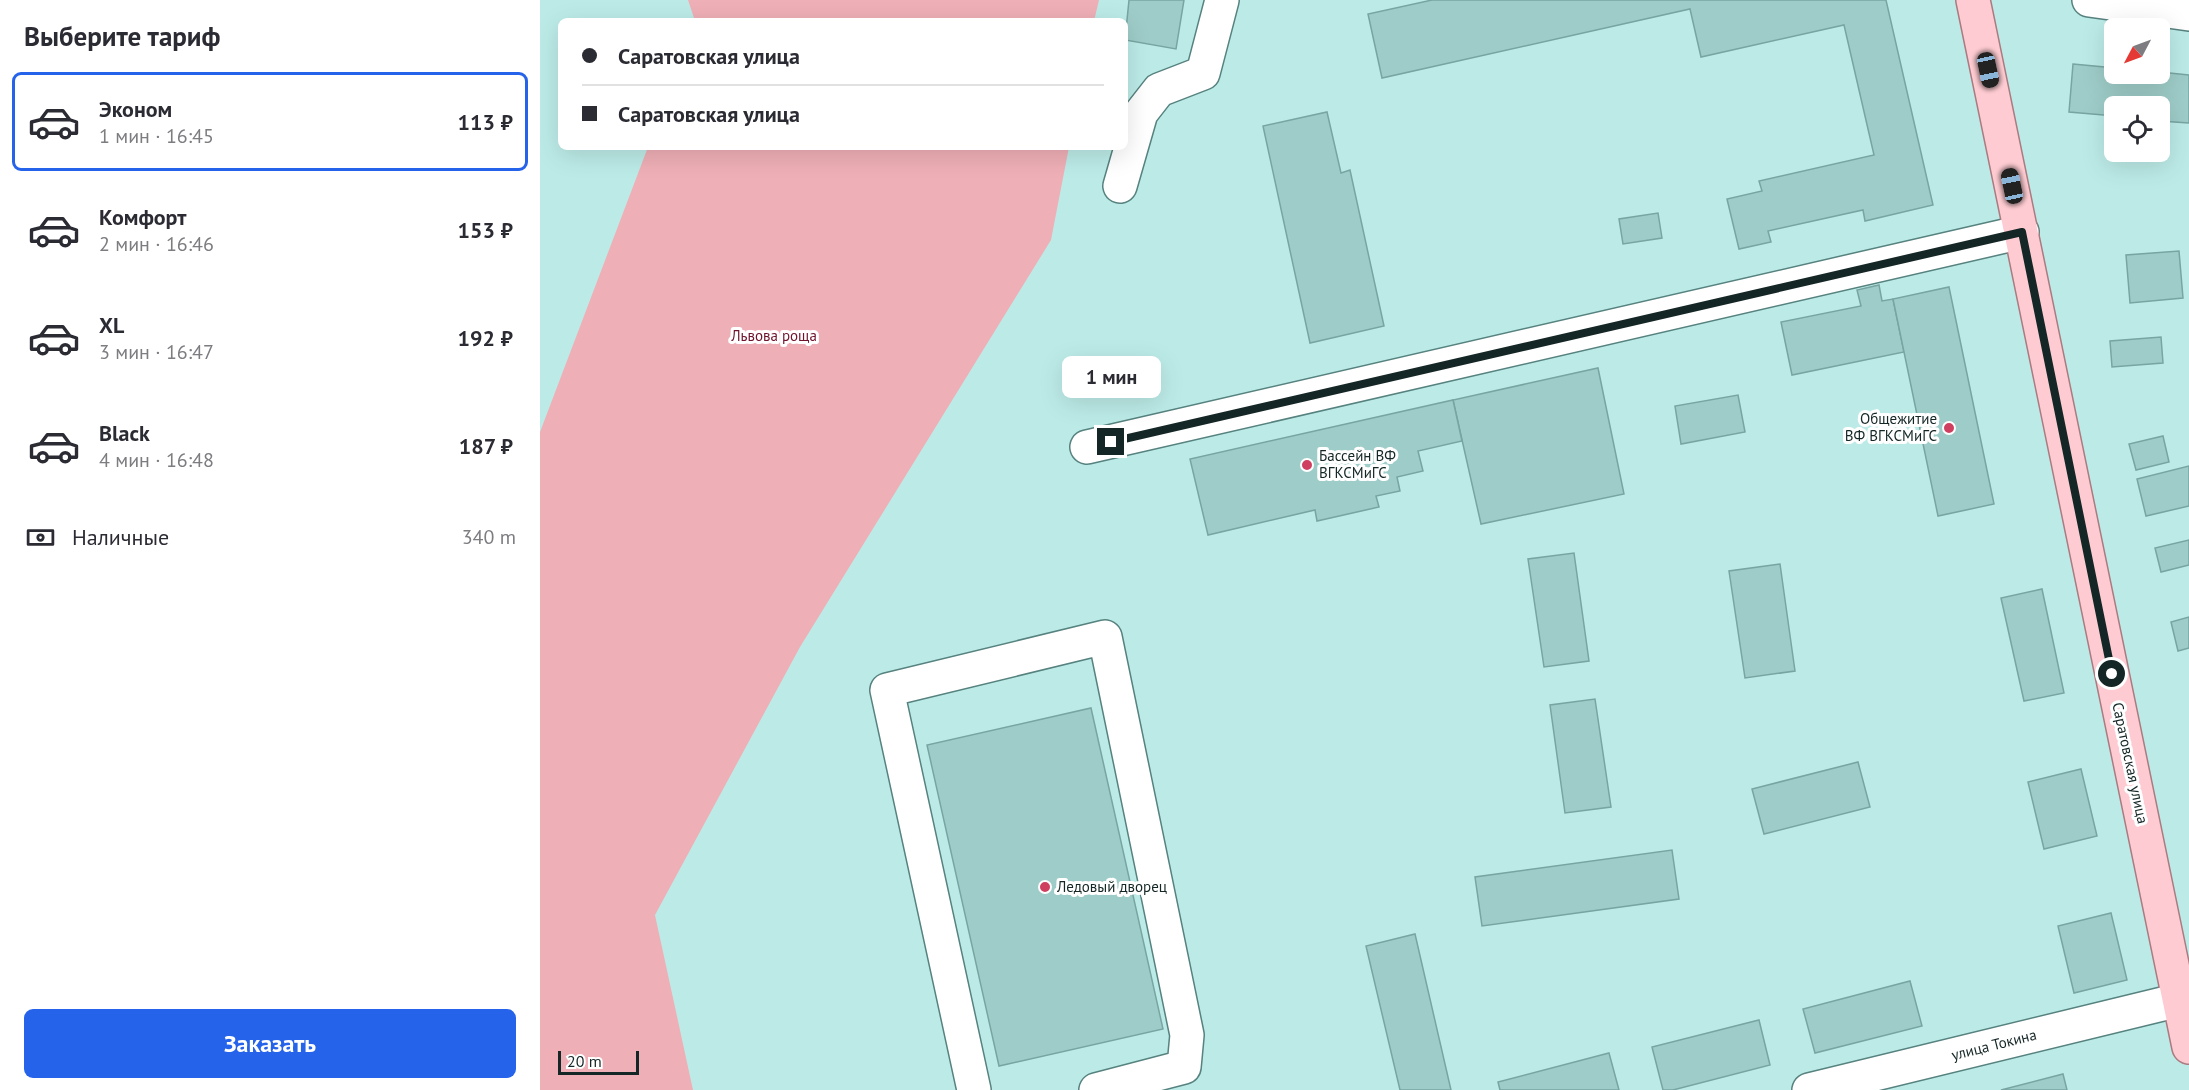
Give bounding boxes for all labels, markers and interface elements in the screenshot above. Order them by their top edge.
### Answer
north arrow [2104,18,2170,84]
map controls [2104,18,2170,162]
text: Выберите тариф [24,19,220,53]
text: Саратовская улица [618,42,800,70]
car [1975,51,2001,89]
icon: car [27,95,81,149]
text: Эконом [99,95,172,123]
button: locate [2104,96,2170,162]
text: Саратовская улица [618,100,800,128]
text: 113 ₽ [458,108,513,136]
text: 1 мин · 16:45 [99,123,214,149]
car [1999,167,2025,205]
icon: car [27,203,81,257]
text: Комфорт [99,203,187,231]
text: 153 ₽ [458,216,513,244]
text: 2 мин · 16:46 [99,231,214,257]
icon: car [27,311,81,365]
text: XL [99,311,124,339]
text: 192 ₽ [458,324,513,352]
park label: Львова роща [730,326,817,345]
text: 3 мин · 16:47 [99,339,214,365]
callout: 1 мин [1062,355,1160,397]
text: 1 мин [1086,364,1137,390]
place label: Общежитие ВФ ВГКСМиГС [1845,409,1937,445]
icon: car [27,419,81,473]
text: Black [99,419,150,447]
marker: Общежитие ВФ ВГКСМиГС [1942,421,1956,435]
route end [1097,428,1124,455]
text: 187 ₽ [459,432,513,460]
place label: Бассейн ВФ ВГКСМиГС [1319,446,1396,482]
text: 4 мин · 16:48 [99,447,214,473]
marker: Бассейн ВФ ВГКСМиГС [1300,458,1314,472]
icon: cash [24,521,57,554]
text: Наличные [72,523,169,551]
text: 340 m [462,524,516,550]
route start [2098,660,2125,687]
street label: Саратовская улица [2108,701,2153,825]
place label: Ледовый дворец [1056,877,1167,896]
marker: Ледовый дворец [1038,880,1052,894]
button: Заказать [24,1009,516,1078]
street label: улица Токина [1949,1025,2038,1064]
scale bar [558,1048,639,1076]
text: 20 m [567,1051,602,1071]

